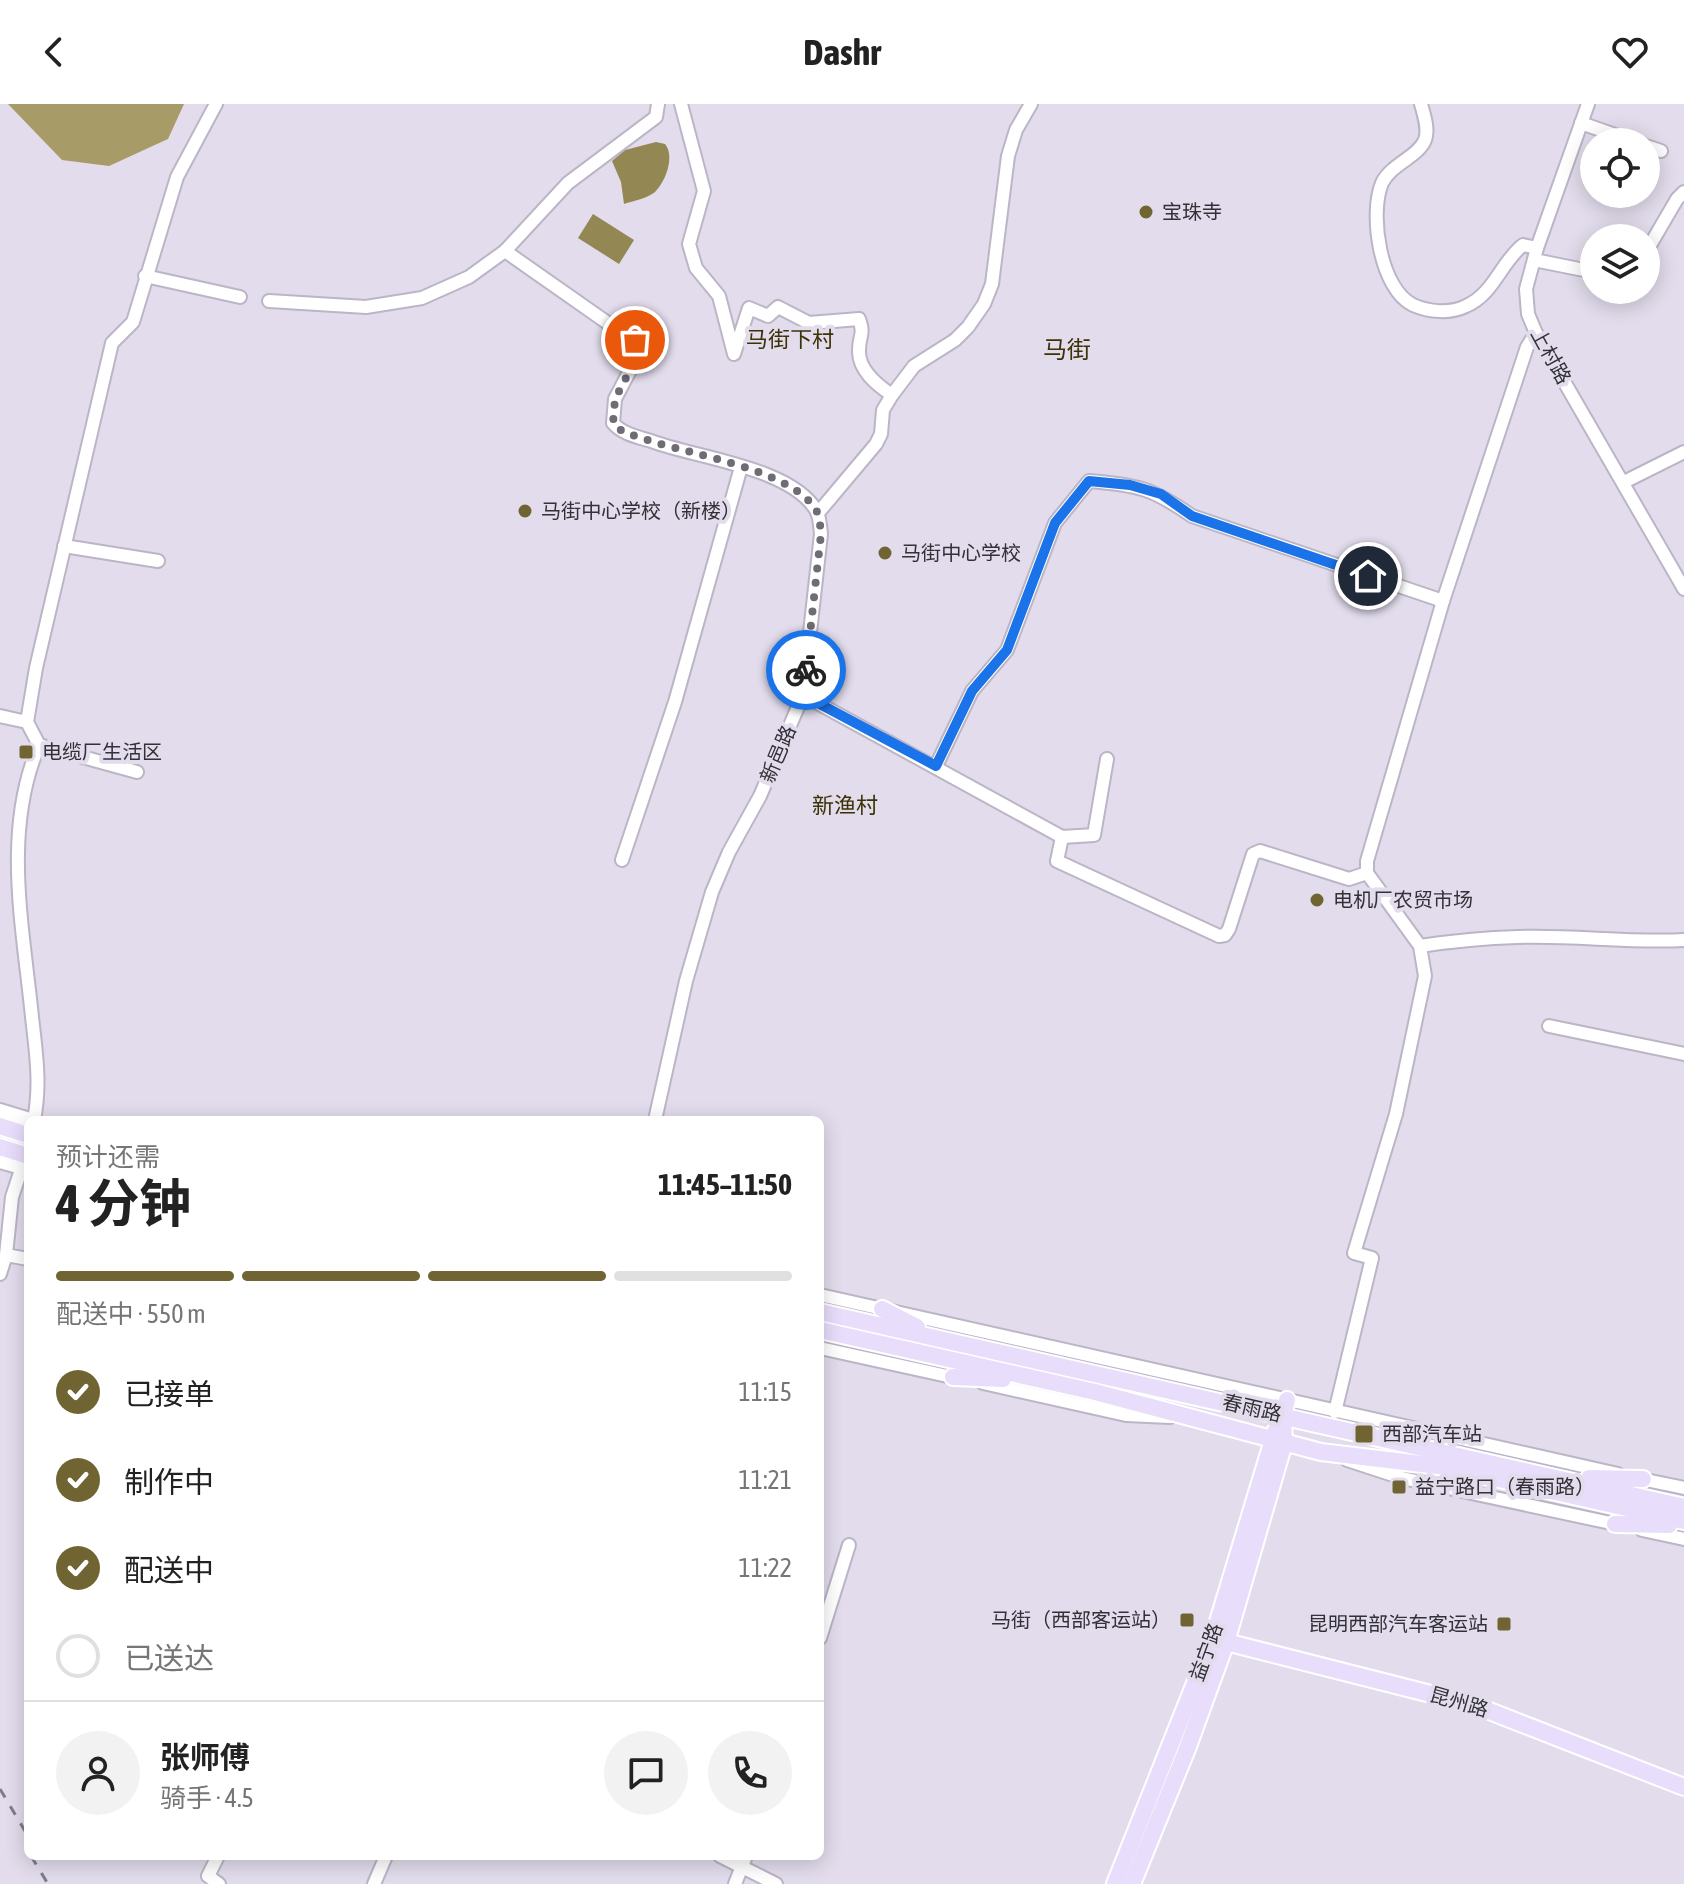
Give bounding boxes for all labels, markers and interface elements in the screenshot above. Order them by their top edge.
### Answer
icon: back [32,30,76,74]
icon: heart [1608,30,1652,74]
text: Dashr [803,31,881,73]
map controls [1580,128,1660,304]
button: locate [1580,128,1660,208]
place label: 宝珠寺 [1162,200,1222,223]
marker: 宝珠寺 [1137,203,1155,221]
button: layers [1580,224,1660,304]
pin [601,306,669,374]
icon: bag [613,318,657,362]
street label: 上村路 [1527,324,1576,388]
district label: 马街下村 [746,326,834,352]
district label: 马街 [1043,336,1091,363]
place label: 马街中心学校（新楼） [541,499,741,522]
marker: 马街中心学校（新楼） [516,502,534,520]
place label: 马街中心学校 [901,541,1021,564]
pin [1334,542,1402,610]
marker: 马街中心学校 [876,544,894,562]
icon: home [1346,554,1390,598]
courier [766,630,846,710]
icon: bike [784,648,828,692]
street label: 新邑路 [755,722,800,786]
place label: 电缆厂生活区 [42,740,162,763]
marker: 电缆厂生活区 [17,743,35,761]
district label: 新渔村 [812,792,878,818]
place label: 电机厂农贸市场 [1333,888,1473,911]
marker: 电机厂农贸市场 [1308,891,1326,909]
text: 预计还需 [56,1142,160,1172]
text: 11:45–11:50 [658,1167,792,1201]
text: 4 分钟 [56,1173,192,1233]
text: 配送中 · 550 m [56,1299,206,1329]
icon: check [56,1370,100,1414]
text: 已接单 [124,1377,214,1411]
text: 11:15 [738,1377,792,1407]
street label: 春雨路 [1220,1390,1284,1425]
place label: 西部汽车站 [1382,1422,1482,1445]
marker: 西部汽车站 [1353,1423,1375,1445]
icon: check [56,1458,100,1502]
text: 制作中 [124,1465,214,1499]
text: 11:21 [738,1465,792,1495]
place label: 益宁路口（春雨路） [1415,1475,1595,1498]
marker: 益宁路口（春雨路） [1390,1478,1408,1496]
icon: check [56,1546,100,1590]
text: 配送中 [124,1553,214,1587]
text: 11:22 [738,1553,792,1583]
place label: 马街（西部客运站） [991,1608,1171,1631]
marker: 马街（西部客运站） [1178,1611,1196,1629]
place label: 昆明西部汽车客运站 [1308,1612,1488,1635]
marker: 昆明西部汽车客运站 [1495,1615,1513,1633]
street label: 益宁路 [1184,1620,1227,1684]
text: 已送达 [124,1641,214,1675]
street label: 昆州路 [1427,1682,1491,1721]
button: person [56,1731,140,1815]
button: chat [604,1731,688,1815]
button: phone [708,1731,792,1815]
text: 张师傅 [160,1740,250,1774]
text: 骑手 · 4.5 [160,1783,254,1813]

